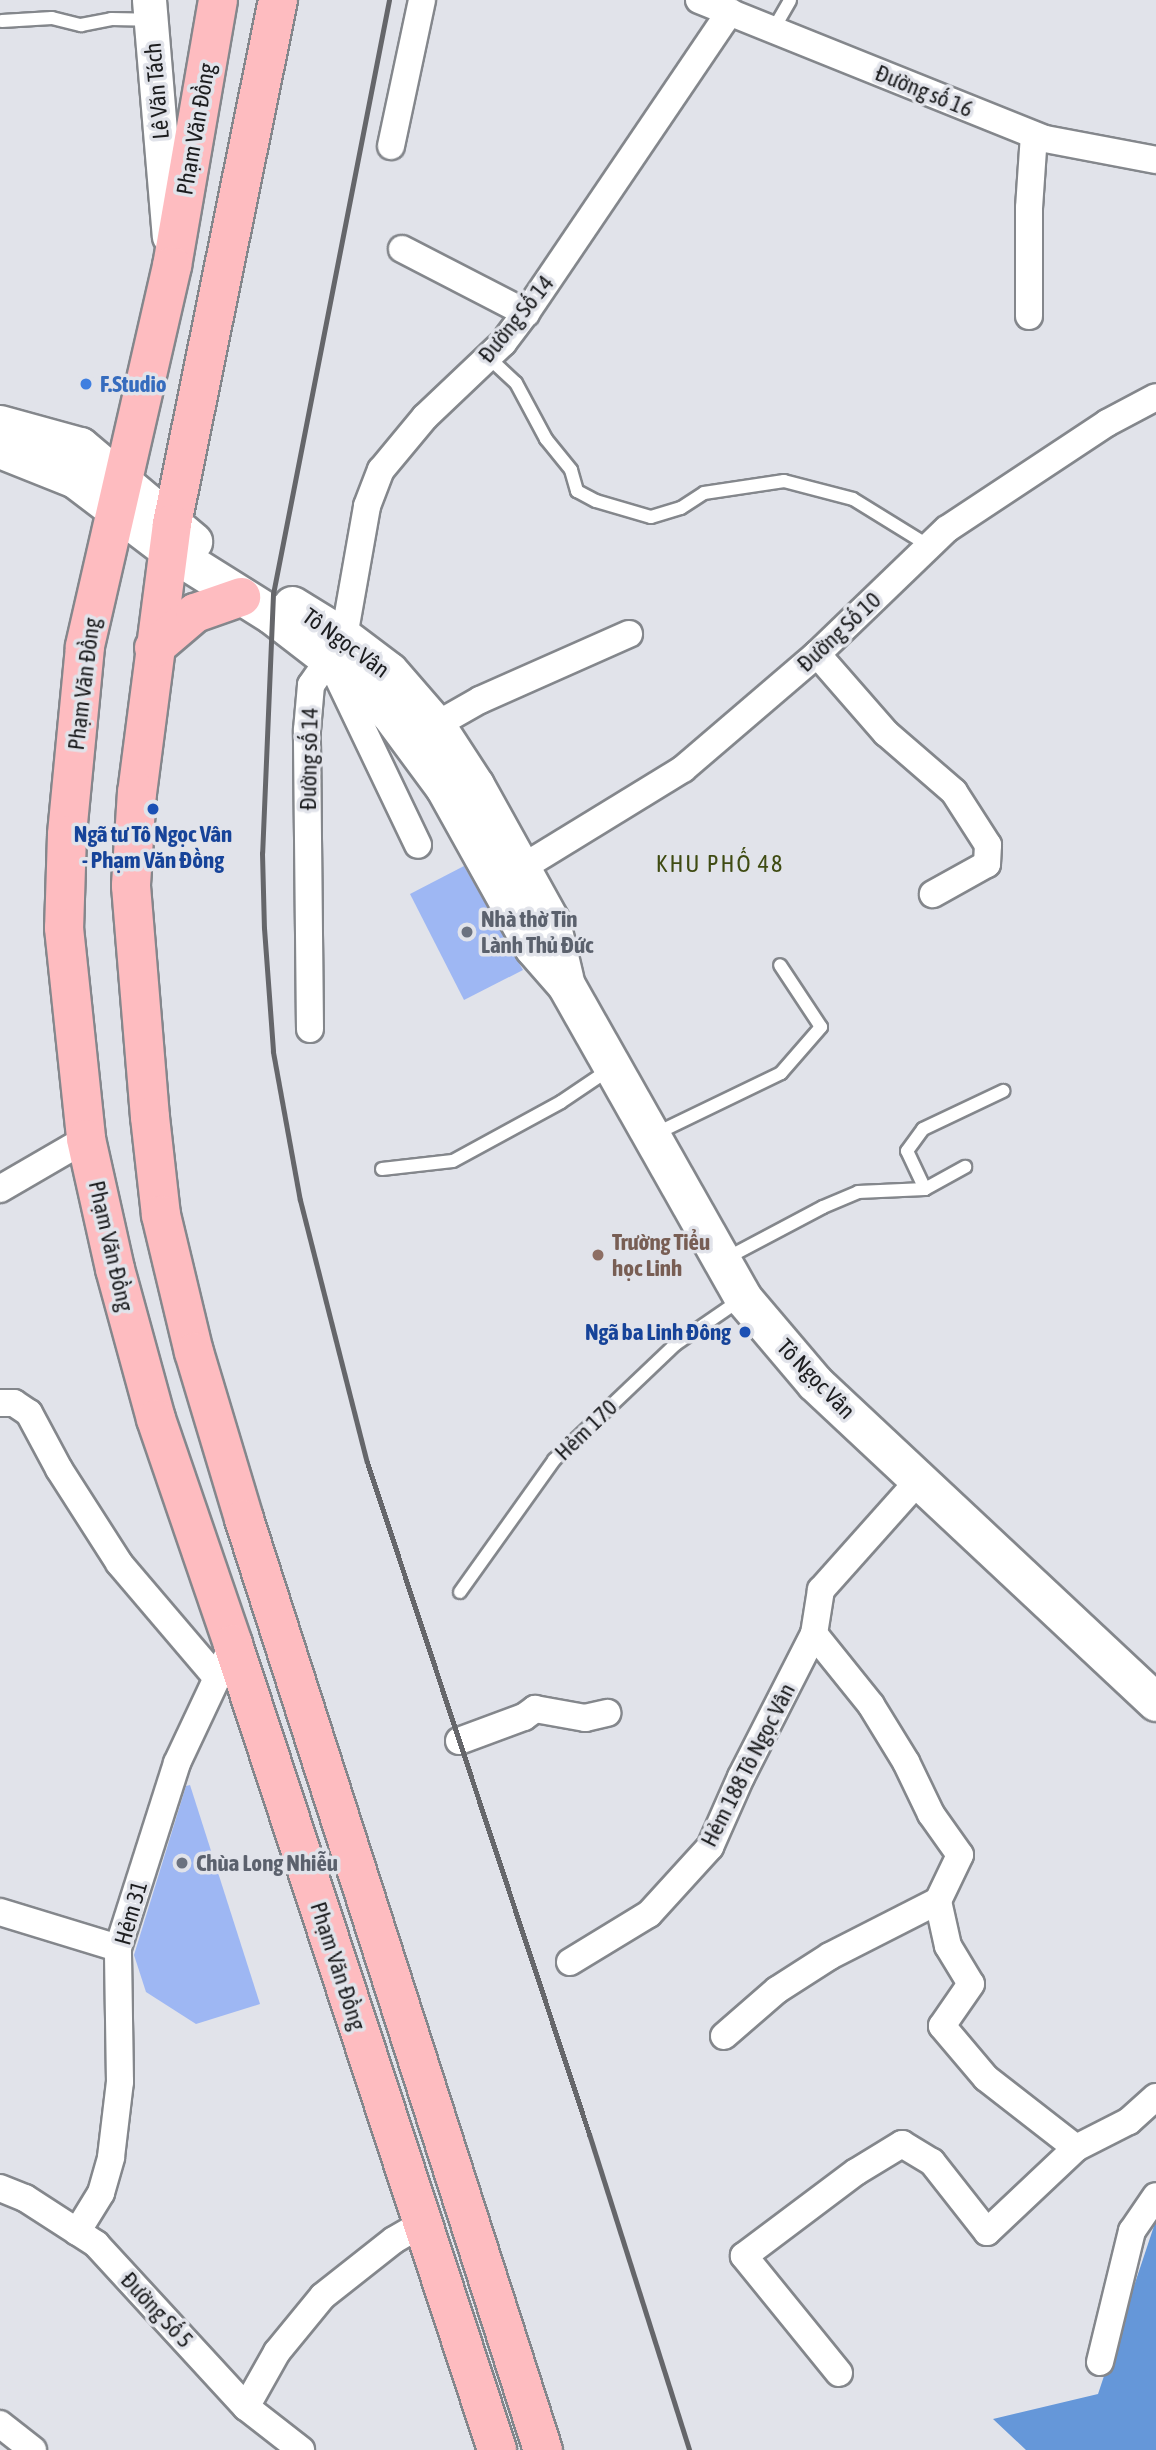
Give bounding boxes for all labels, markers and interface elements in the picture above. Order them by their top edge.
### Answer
street label: Lê Văn Tách [139,42,175,140]
street label: Đường số 16 [871,59,977,123]
street label: Phạm Văn Đồng [171,61,221,197]
street label: Đường Số 14 [472,270,560,368]
place label: F.Studio [100,370,167,398]
marker: F.Studio [78,376,94,392]
street label: Đường Số 10 [791,586,887,678]
street label: Tô Ngọc Vân [297,602,395,684]
street label: Phạm Văn Đồng [62,616,106,752]
street label: Đường số 14 [294,707,324,811]
marker: Ngã tư Tô Ngọc Vân - Phạm Văn Đồng [145,801,161,817]
place label: Ngã tư Tô Ngọc Vân - Phạm Văn Đồng [74,820,232,874]
district label: KHU PHỐ 48 [657,850,783,878]
place label: Nhà thờ Tin Lành Thủ Đức [481,905,594,959]
marker: Nhà thờ Tin Lành Thủ Đức [459,924,475,940]
street label: Phạm Văn Đồng [83,1178,139,1314]
place label: Trường Tiểu học Linh [612,1228,710,1282]
marker: Trường Tiểu học Linh [590,1247,606,1263]
place label: Ngã ba Linh Đông [585,1318,731,1346]
marker: Ngã ba Linh Đông [737,1324,753,1340]
street label: Tô Ngọc Vân [771,1333,861,1425]
street label: Hẻm 170 [549,1394,623,1466]
street label: Hẻm 188 Tô Ngọc Vân [695,1679,801,1851]
place label: Chùa Long Nhiễu [196,1849,338,1877]
marker: Chùa Long Nhiễu [174,1855,190,1871]
street label: Hẻm 31 [109,1878,153,1948]
street label: Phạm Văn Đồng [304,1898,372,2034]
street label: Đường Số 5 [115,2266,199,2354]

